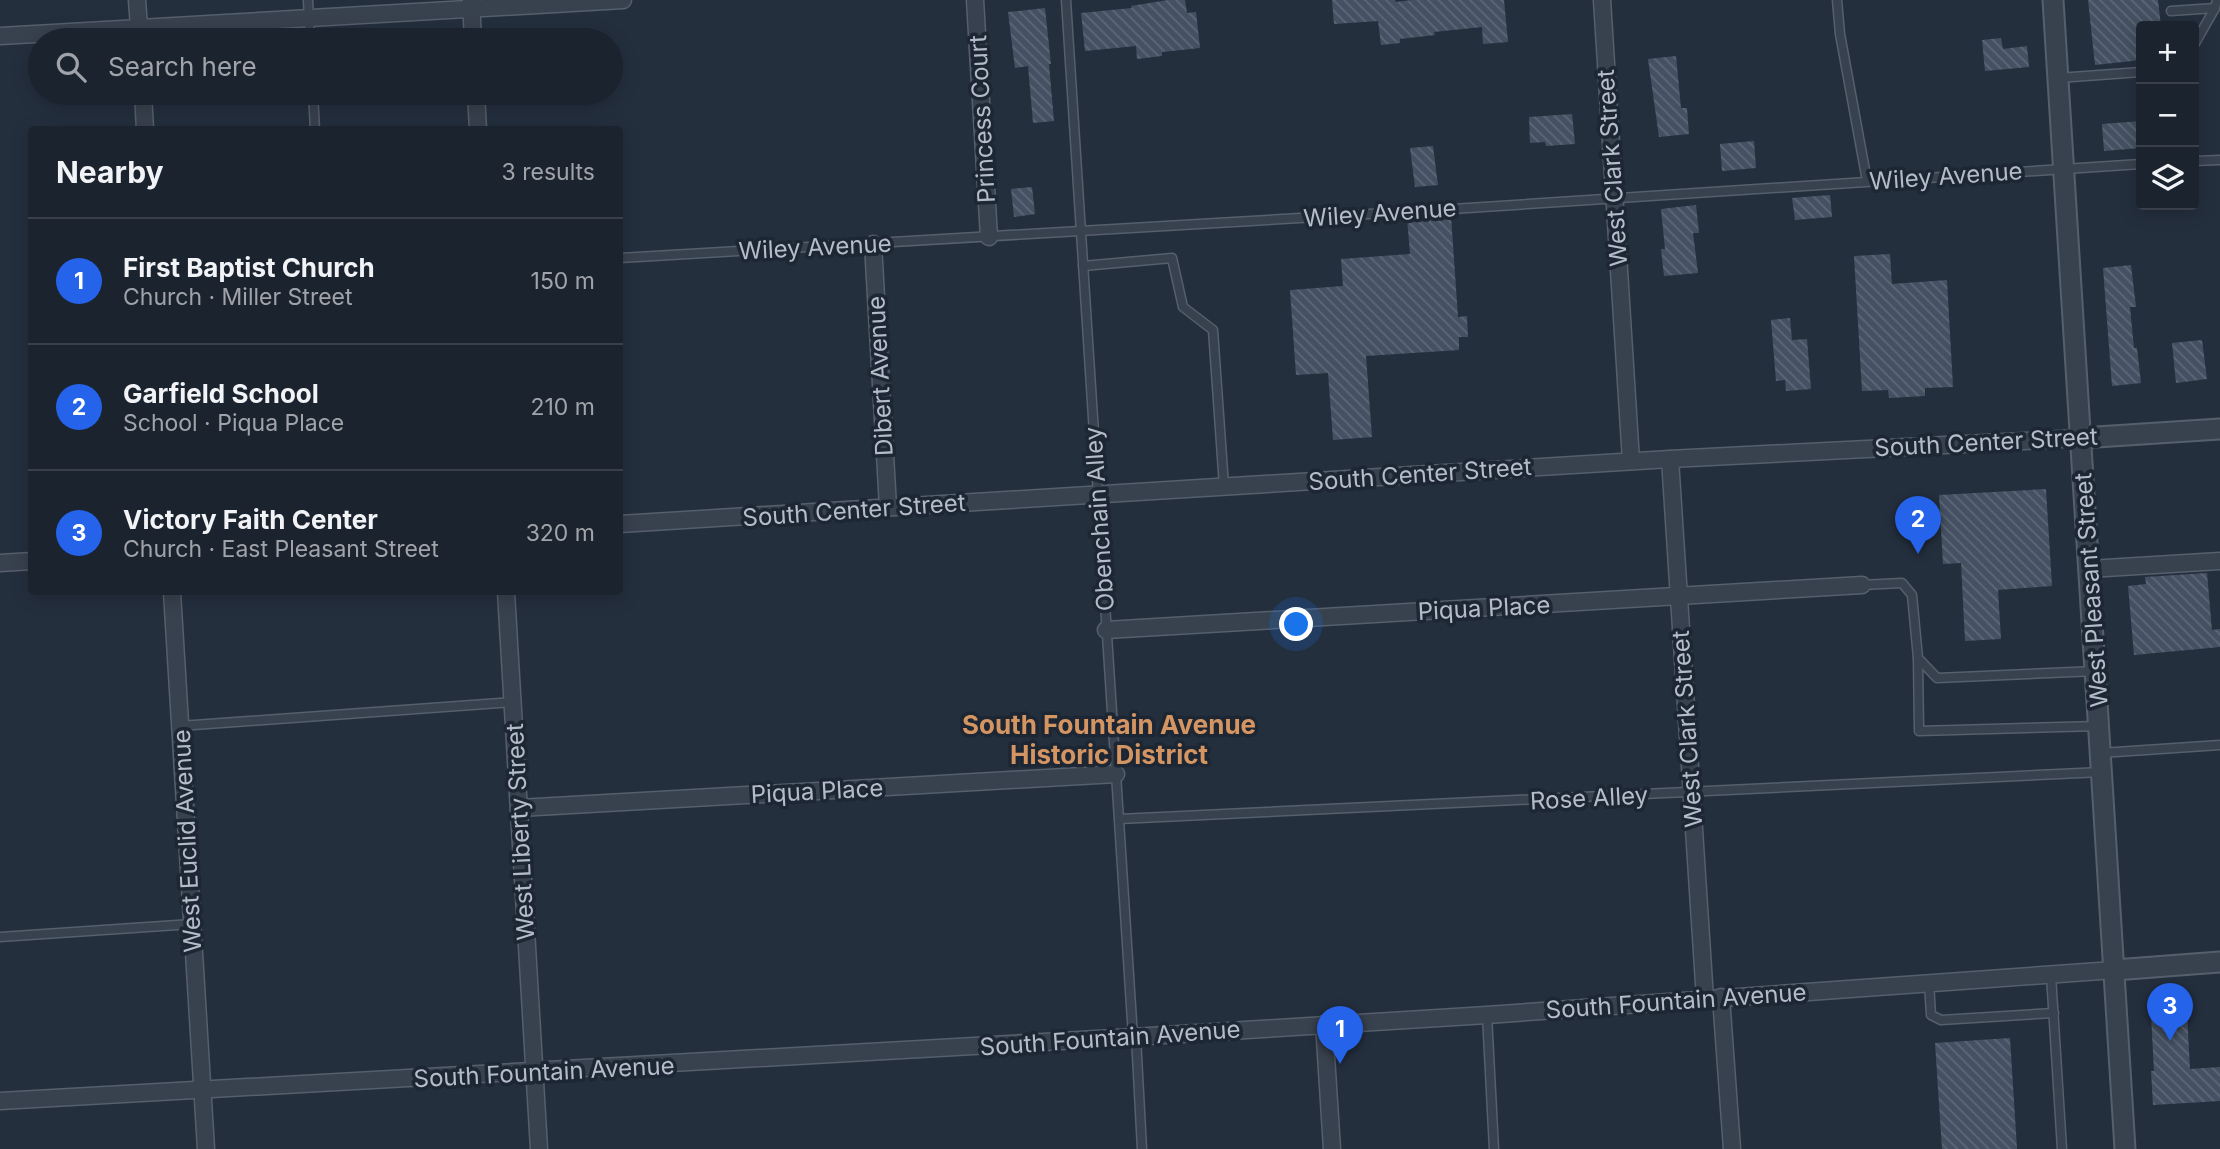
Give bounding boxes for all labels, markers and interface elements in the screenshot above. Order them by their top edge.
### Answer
map controls [2136,21,2199,210]
button: + [2136,21,2199,84]
search box [28,28,623,105]
street label: Princess Court [963,34,1001,204]
icon: search [52,48,90,86]
text: Search here [108,51,257,82]
street label: West Clark Street [1591,68,1633,268]
button: − [2136,84,2199,147]
button: layers [2136,147,2199,210]
text: Nearby [56,154,164,190]
street label: Wiley Avenue [1869,156,2023,196]
text: 3 results [502,158,595,186]
street label: Wiley Avenue [1303,193,1457,233]
street label: Wiley Avenue [738,229,892,265]
text: First Baptist Church [123,252,375,283]
text: 1 [74,267,84,295]
text: 150 m [531,267,595,295]
text: Church · Miller Street [123,283,353,311]
street label: Dibert Avenue [861,295,899,457]
text: Garfield School [123,378,319,409]
text: 2 [72,393,86,421]
text: 210 m [530,393,595,421]
text: School · Piqua Place [123,409,344,437]
street label: South Center Street [1874,422,2099,462]
street label: Obenchain Alley [1078,426,1120,612]
street label: South Center Street [1307,452,1533,496]
street label: West Pleasant Street [2068,472,2114,708]
street label: South Center Street [741,488,967,532]
pin: 2 [1895,496,1941,554]
text: Victory Faith Center [123,504,378,535]
text: 3 [72,519,86,547]
text: 320 m [526,519,595,547]
text: Church · East Pleasant Street [123,535,439,563]
street label: Piqua Place [1417,590,1551,626]
your location [1279,607,1313,641]
street label: West Clark Street [1666,629,1708,829]
district label: South Fountain Avenue Historic District [962,709,1256,770]
street label: West Liberty Street [500,723,540,941]
street label: West Euclid Avenue [167,729,207,953]
street label: Piqua Place [750,773,884,809]
street label: Rose Alley [1529,780,1649,816]
street label: South Fountain Avenue [1545,977,1807,1025]
pin: 3 [2147,983,2193,1041]
pin: 1 [1317,1006,1363,1064]
street label: South Fountain Avenue [979,1014,1241,1062]
street label: South Fountain Avenue [413,1051,675,1093]

